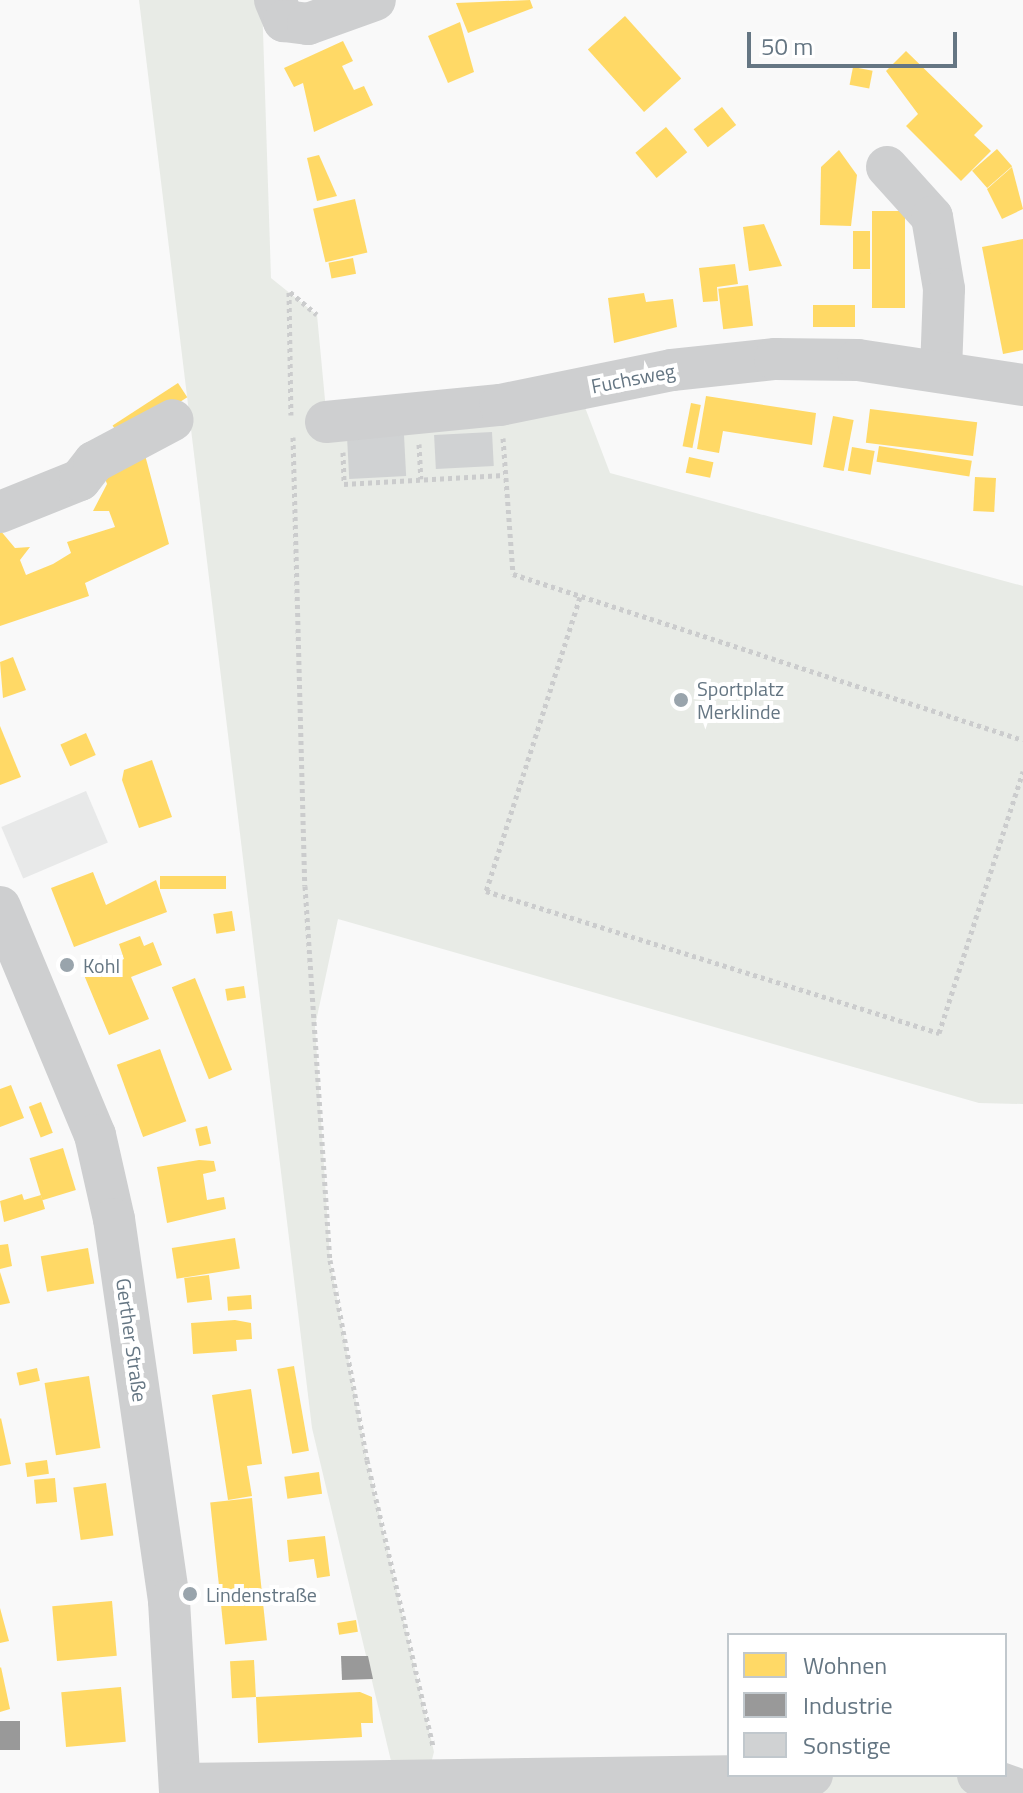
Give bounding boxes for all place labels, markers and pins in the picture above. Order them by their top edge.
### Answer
place label: Sportplatz Merklinde [697,676,784,723]
marker: Sportplatz Merklinde [672,691,690,709]
place label: Kohl [83,953,120,977]
marker: Kohl [58,956,76,974]
place label: Lindenstraße [206,1582,317,1606]
marker: Lindenstraße [181,1585,199,1603]

